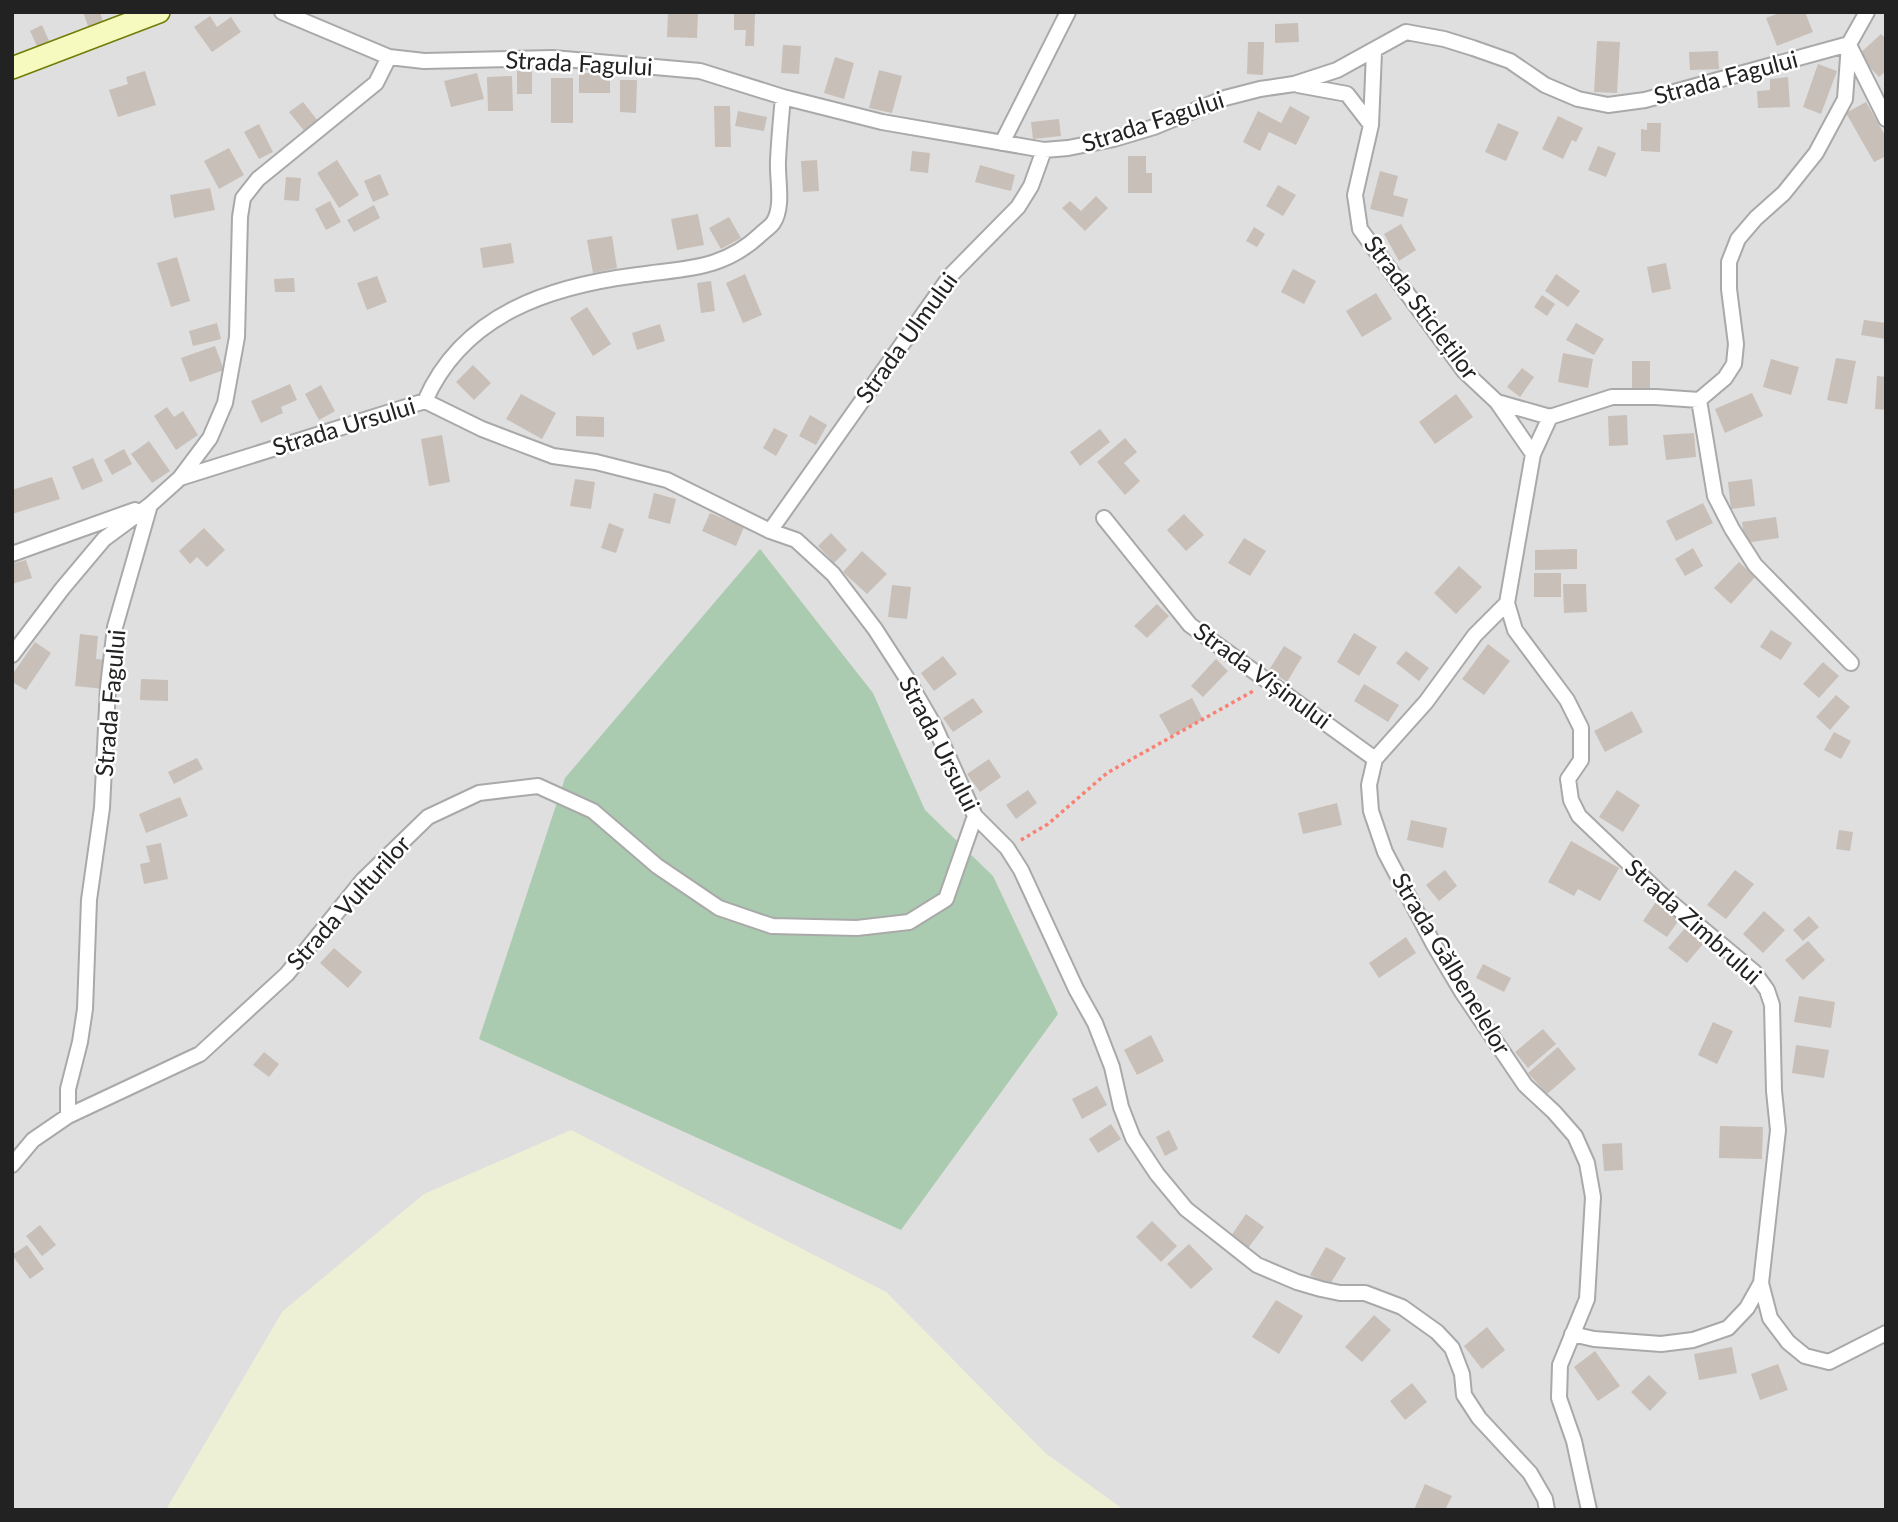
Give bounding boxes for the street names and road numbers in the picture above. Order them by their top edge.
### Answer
street label: Strada Fagului [1651,43,1801,110]
street label: Strada Fagului [505,44,654,81]
street label: Strada Fagului [1078,84,1227,157]
street label: Strada Sticleților [1359,230,1486,385]
street label: Strada Ulmului [849,266,963,408]
street label: Strada Ursului [269,390,418,461]
street label: Strada Vișinului [1189,615,1337,734]
street label: Strada Fagului [89,628,130,778]
street label: Strada Ursului [894,671,987,816]
street label: Strada Vulturilor [280,829,416,975]
street label: Strada Zimbrului [1620,852,1768,990]
street label: Strada Gălbenelelor [1387,867,1518,1059]

